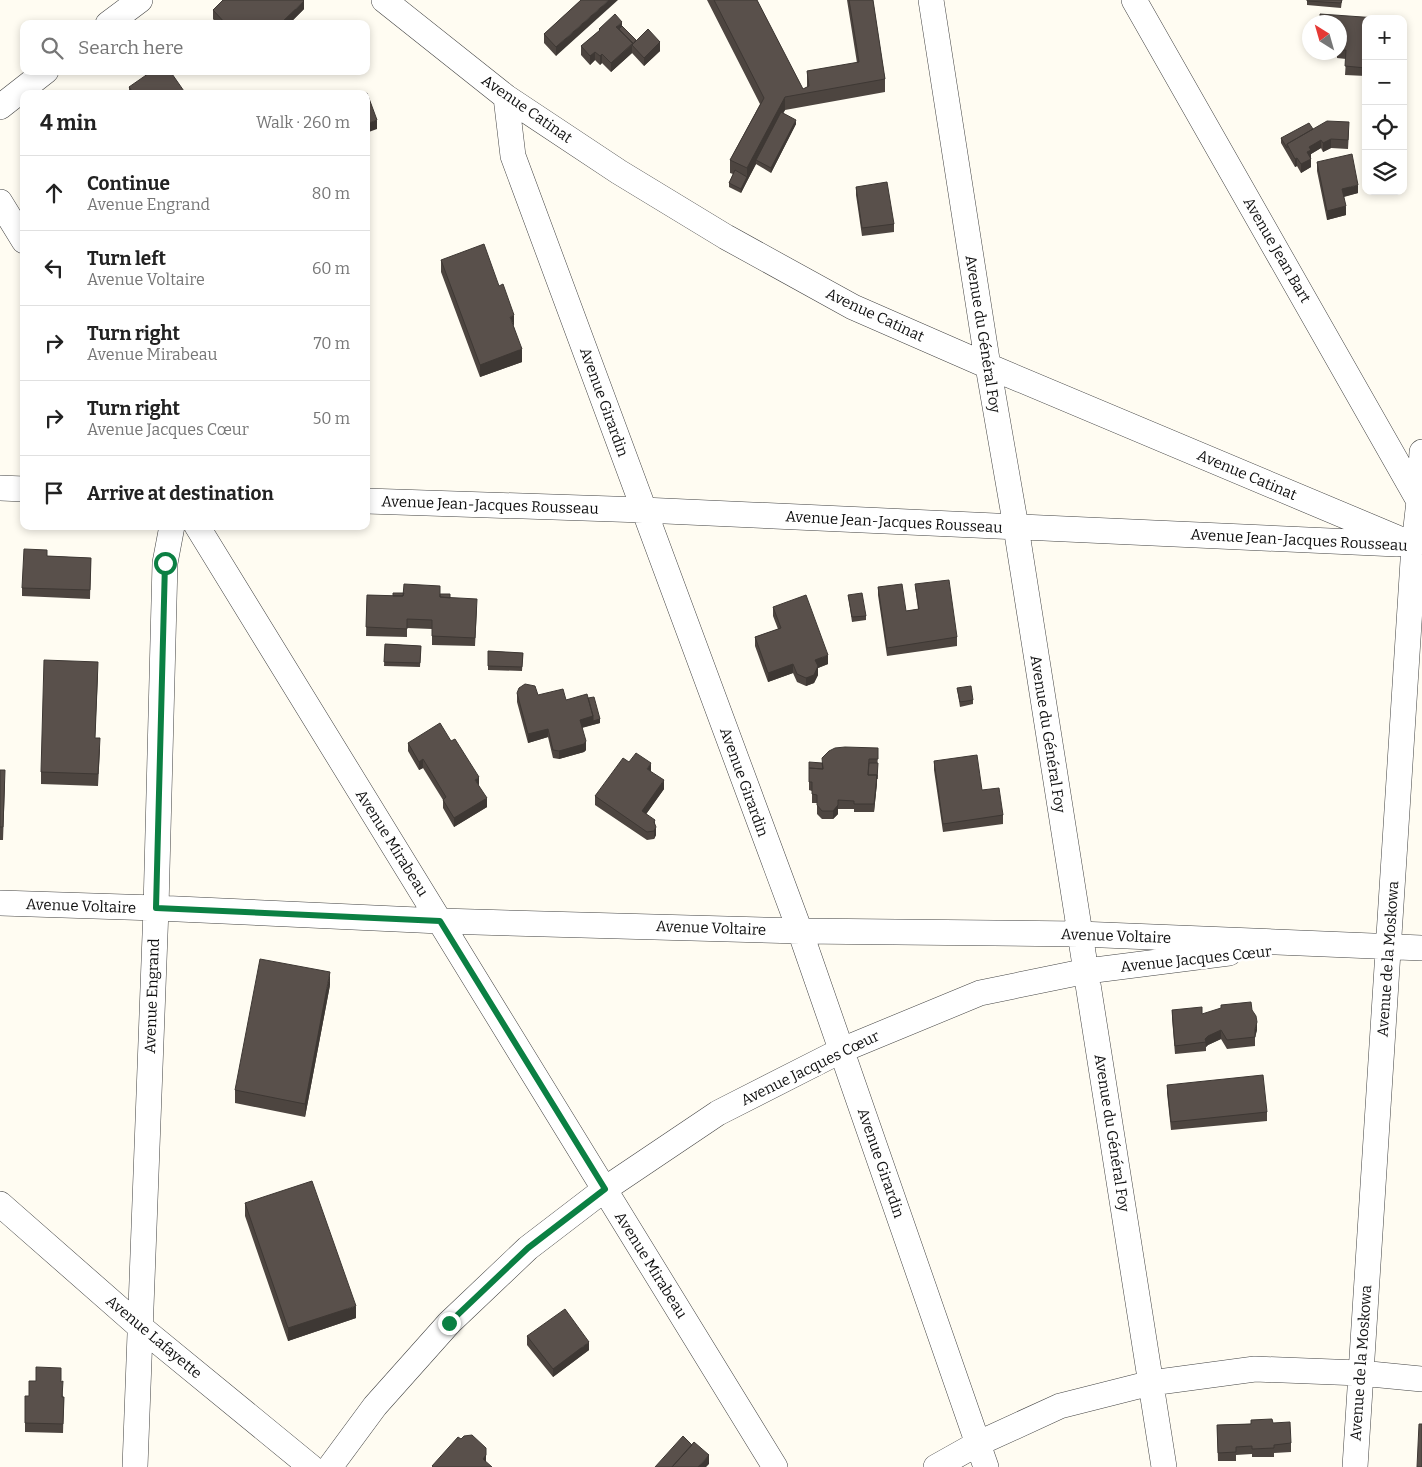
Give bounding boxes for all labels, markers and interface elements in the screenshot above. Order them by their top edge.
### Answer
north arrow [1302,15,1347,60]
map controls [1362,15,1407,195]
button: + [1362,15,1407,60]
search box [20,20,370,75]
icon: search [38,34,66,62]
text: Search here [78,36,183,59]
button: − [1362,60,1407,105]
street label: Avenue Catinat [478,71,576,147]
button: locate [1362,105,1407,150]
text: 4 min [40,110,97,136]
text: Walk · 260 m [256,113,350,132]
button: layers [1362,150,1407,195]
text: Continue [87,172,170,195]
icon: ahead [40,179,68,207]
text: 80 m [312,184,350,203]
street label: Avenue Jean Bart [1239,194,1315,307]
text: Avenue Engrand [87,195,210,214]
text: Turn left [87,247,166,270]
icon: left [40,254,68,282]
street label: Avenue du Général Foy [962,254,1004,414]
text: 60 m [312,259,350,278]
text: Avenue Voltaire [87,270,205,289]
street label: Avenue Catinat [823,284,928,346]
text: Turn right [87,322,180,345]
icon: right [40,329,68,357]
text: 70 m [314,334,350,353]
text: Avenue Mirabeau [87,345,217,364]
street label: Avenue Girardin [576,345,632,459]
text: Turn right [87,397,180,420]
icon: right [40,404,68,432]
text: 50 m [313,409,350,428]
text: Avenue Jacques Cœur [87,420,249,439]
street label: Avenue Catinat [1195,446,1300,504]
icon: arrive [40,479,68,507]
text: Arrive at destination [87,482,274,505]
street label: Avenue Jean-Jacques Rousseau [381,492,599,518]
street label: Avenue Jean-Jacques Rousseau [785,507,1003,537]
street label: Avenue Jean-Jacques Rousseau [1190,525,1408,555]
route start [154,552,177,575]
street label: Avenue du Général Foy [1027,654,1069,814]
street label: Avenue Girardin [716,725,772,839]
street label: Avenue Mirabeau [352,786,432,900]
street label: Avenue de la Moskowa [1374,880,1402,1038]
street label: Avenue Voltaire [26,895,136,917]
street label: Avenue Voltaire [656,917,766,939]
street label: Avenue Voltaire [1061,925,1171,947]
street label: Avenue Engrand [141,938,163,1054]
street label: Avenue Jacques Cœur [1120,942,1273,976]
street label: Avenue Jacques Cœur [738,1026,882,1109]
street label: Avenue du Général Foy [1091,1053,1133,1213]
street label: Avenue Girardin [854,1106,908,1221]
street label: Avenue Mirabeau [611,1208,691,1322]
street label: Avenue de la Moskowa [1347,1284,1375,1442]
street label: Avenue Lafayette [102,1292,206,1382]
route end [438,1312,461,1335]

